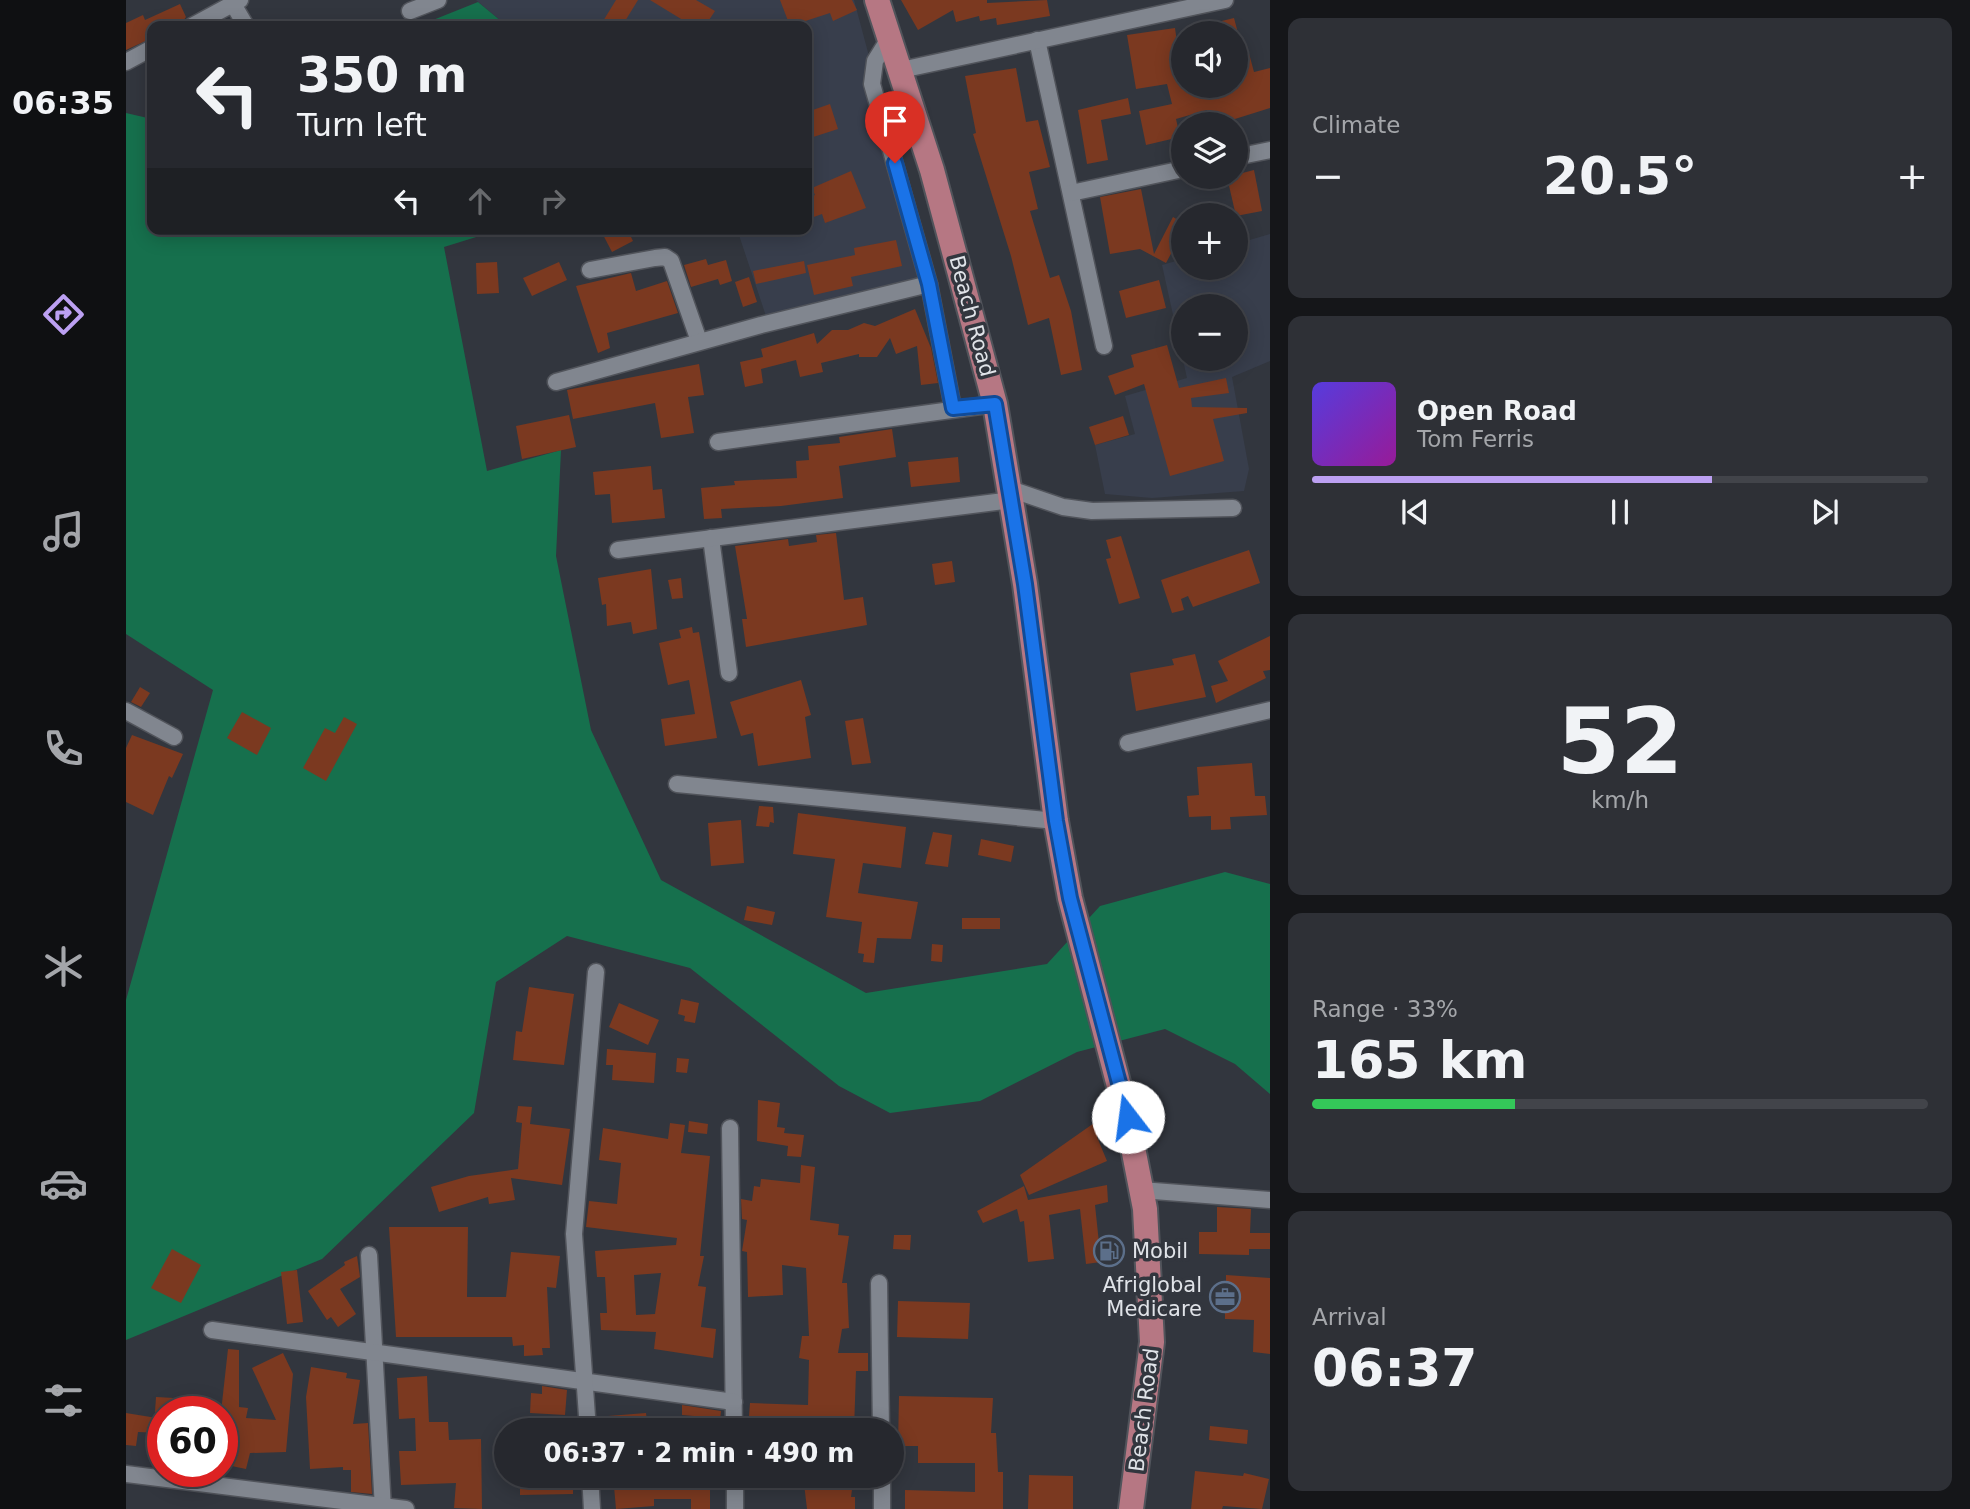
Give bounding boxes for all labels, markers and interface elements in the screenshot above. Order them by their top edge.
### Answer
map controls [1171,21,1248,371]
button: sound [1171,21,1248,98]
text: 350 m [297,47,467,104]
icon: left [182,49,273,140]
text: 06:35 [12,84,114,122]
pin [865,91,925,163]
icon: arrive [876,102,914,140]
text: Turn left [297,106,427,144]
button: layers [1171,112,1248,189]
text: Climate [1312,112,1401,138]
text: 20.5° [1543,146,1697,206]
text: − [1312,154,1344,198]
text: + [1896,154,1928,198]
icon: left [388,182,426,220]
icon: ahead [461,182,499,220]
icon: right [534,182,572,220]
button: + [1171,203,1248,280]
street label: Beach Road [944,253,1000,379]
icon: directions [39,290,88,339]
button: − [1171,294,1248,371]
text: Open Road [1417,396,1577,426]
text: Tom Ferris [1417,426,1534,452]
icon: previous [1396,493,1434,531]
icon: pause [1601,493,1639,531]
icon: next [1806,493,1844,531]
icon: music [39,507,88,556]
text: 52 [1557,689,1683,794]
icon: phone [39,724,88,773]
text: km/h [1591,787,1649,813]
icon: climate [39,942,88,991]
text: Range · 33% [1312,996,1458,1022]
text: 165 km [1312,1030,1527,1090]
position arrow [1091,1080,1165,1154]
icon: car [39,1159,88,1208]
fuel station icon: Mobil [1092,1234,1126,1268]
place label: Mobil [1132,1239,1188,1263]
place label: Afriglobal Medicare [1102,1273,1202,1321]
office icon: Afriglobal Medicare [1208,1280,1242,1314]
text: Arrival [1312,1304,1387,1330]
text: 06:37 [1312,1338,1478,1398]
street label: Beach Road [1125,1347,1163,1473]
icon: filters [39,1376,88,1425]
speed limit sign: 60 [147,1396,238,1487]
text: 06:37 · 2 min · 490 m [544,1438,854,1468]

